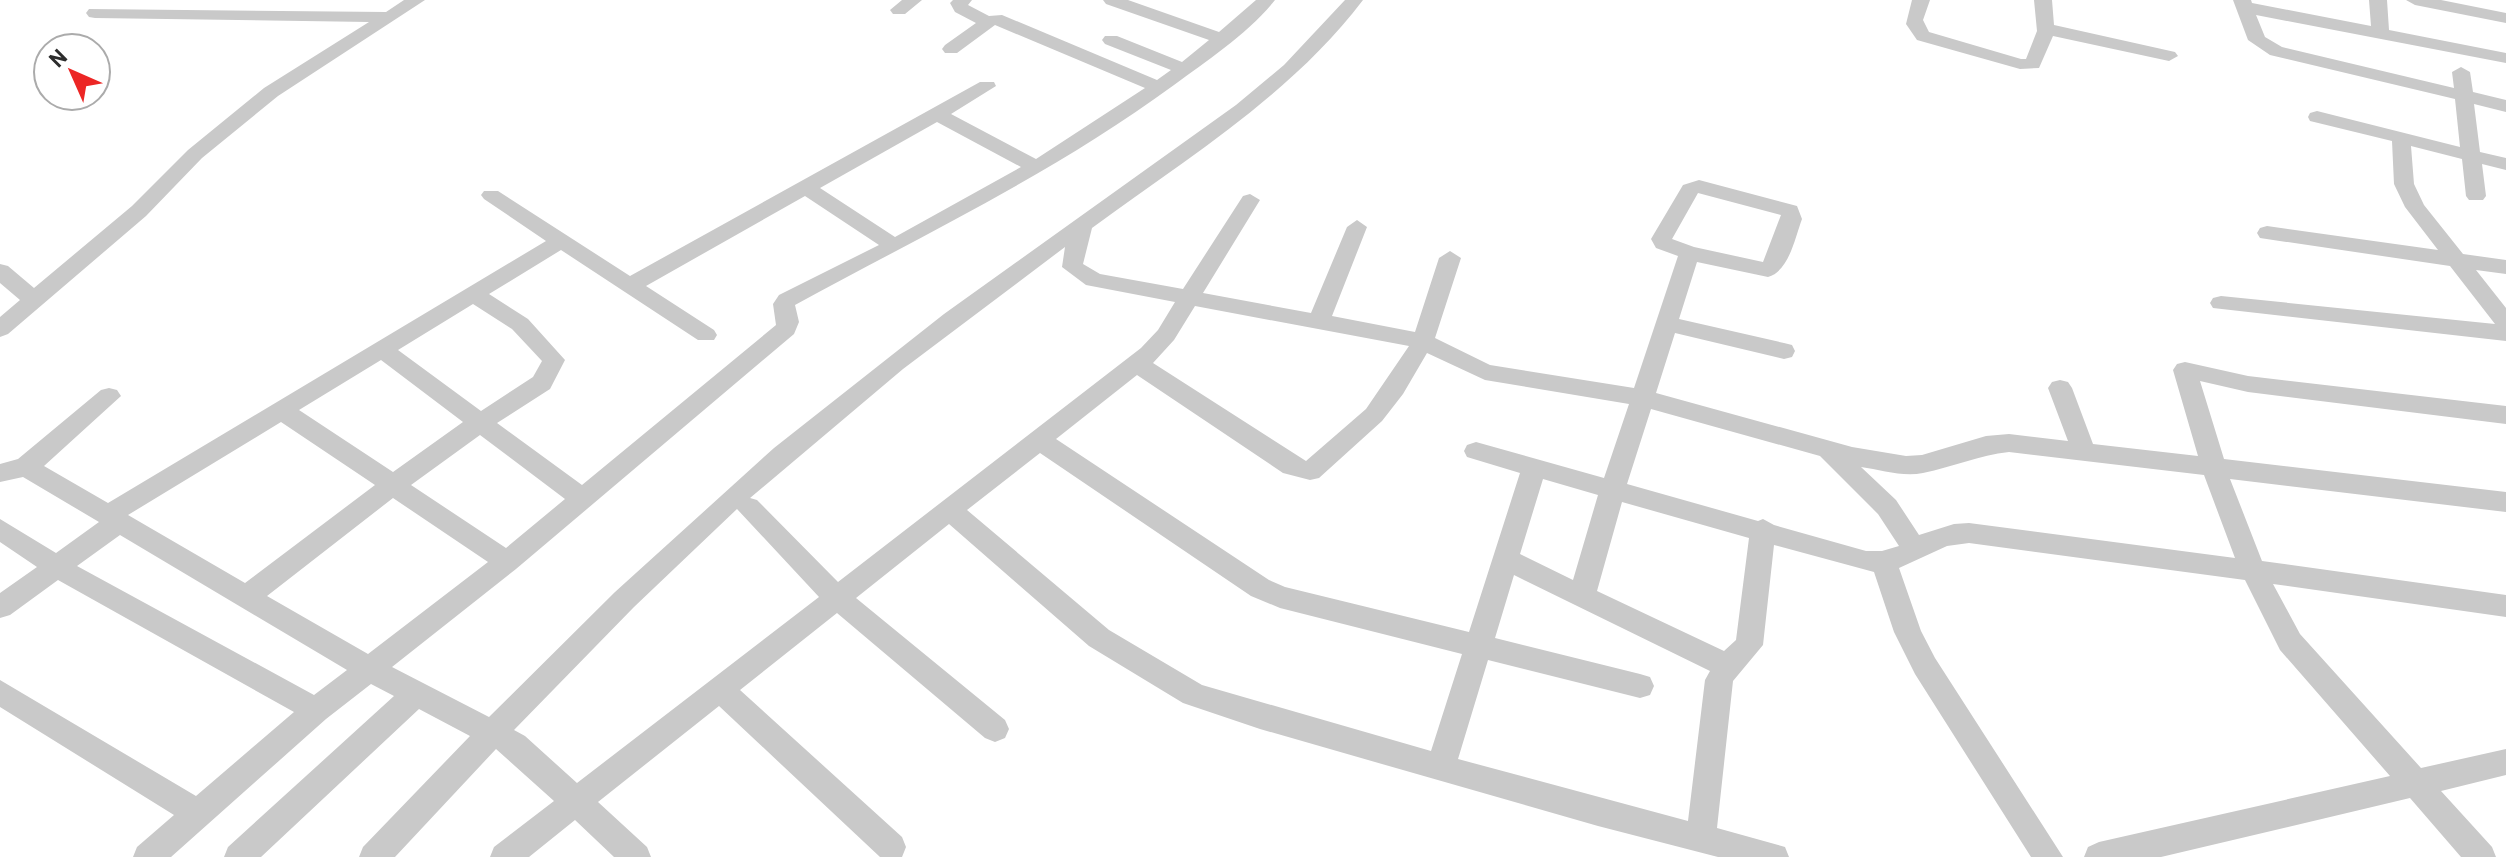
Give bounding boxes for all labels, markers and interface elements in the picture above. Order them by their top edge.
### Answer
north arrow [32,32,112,112]
text: N [43,43,72,72]

